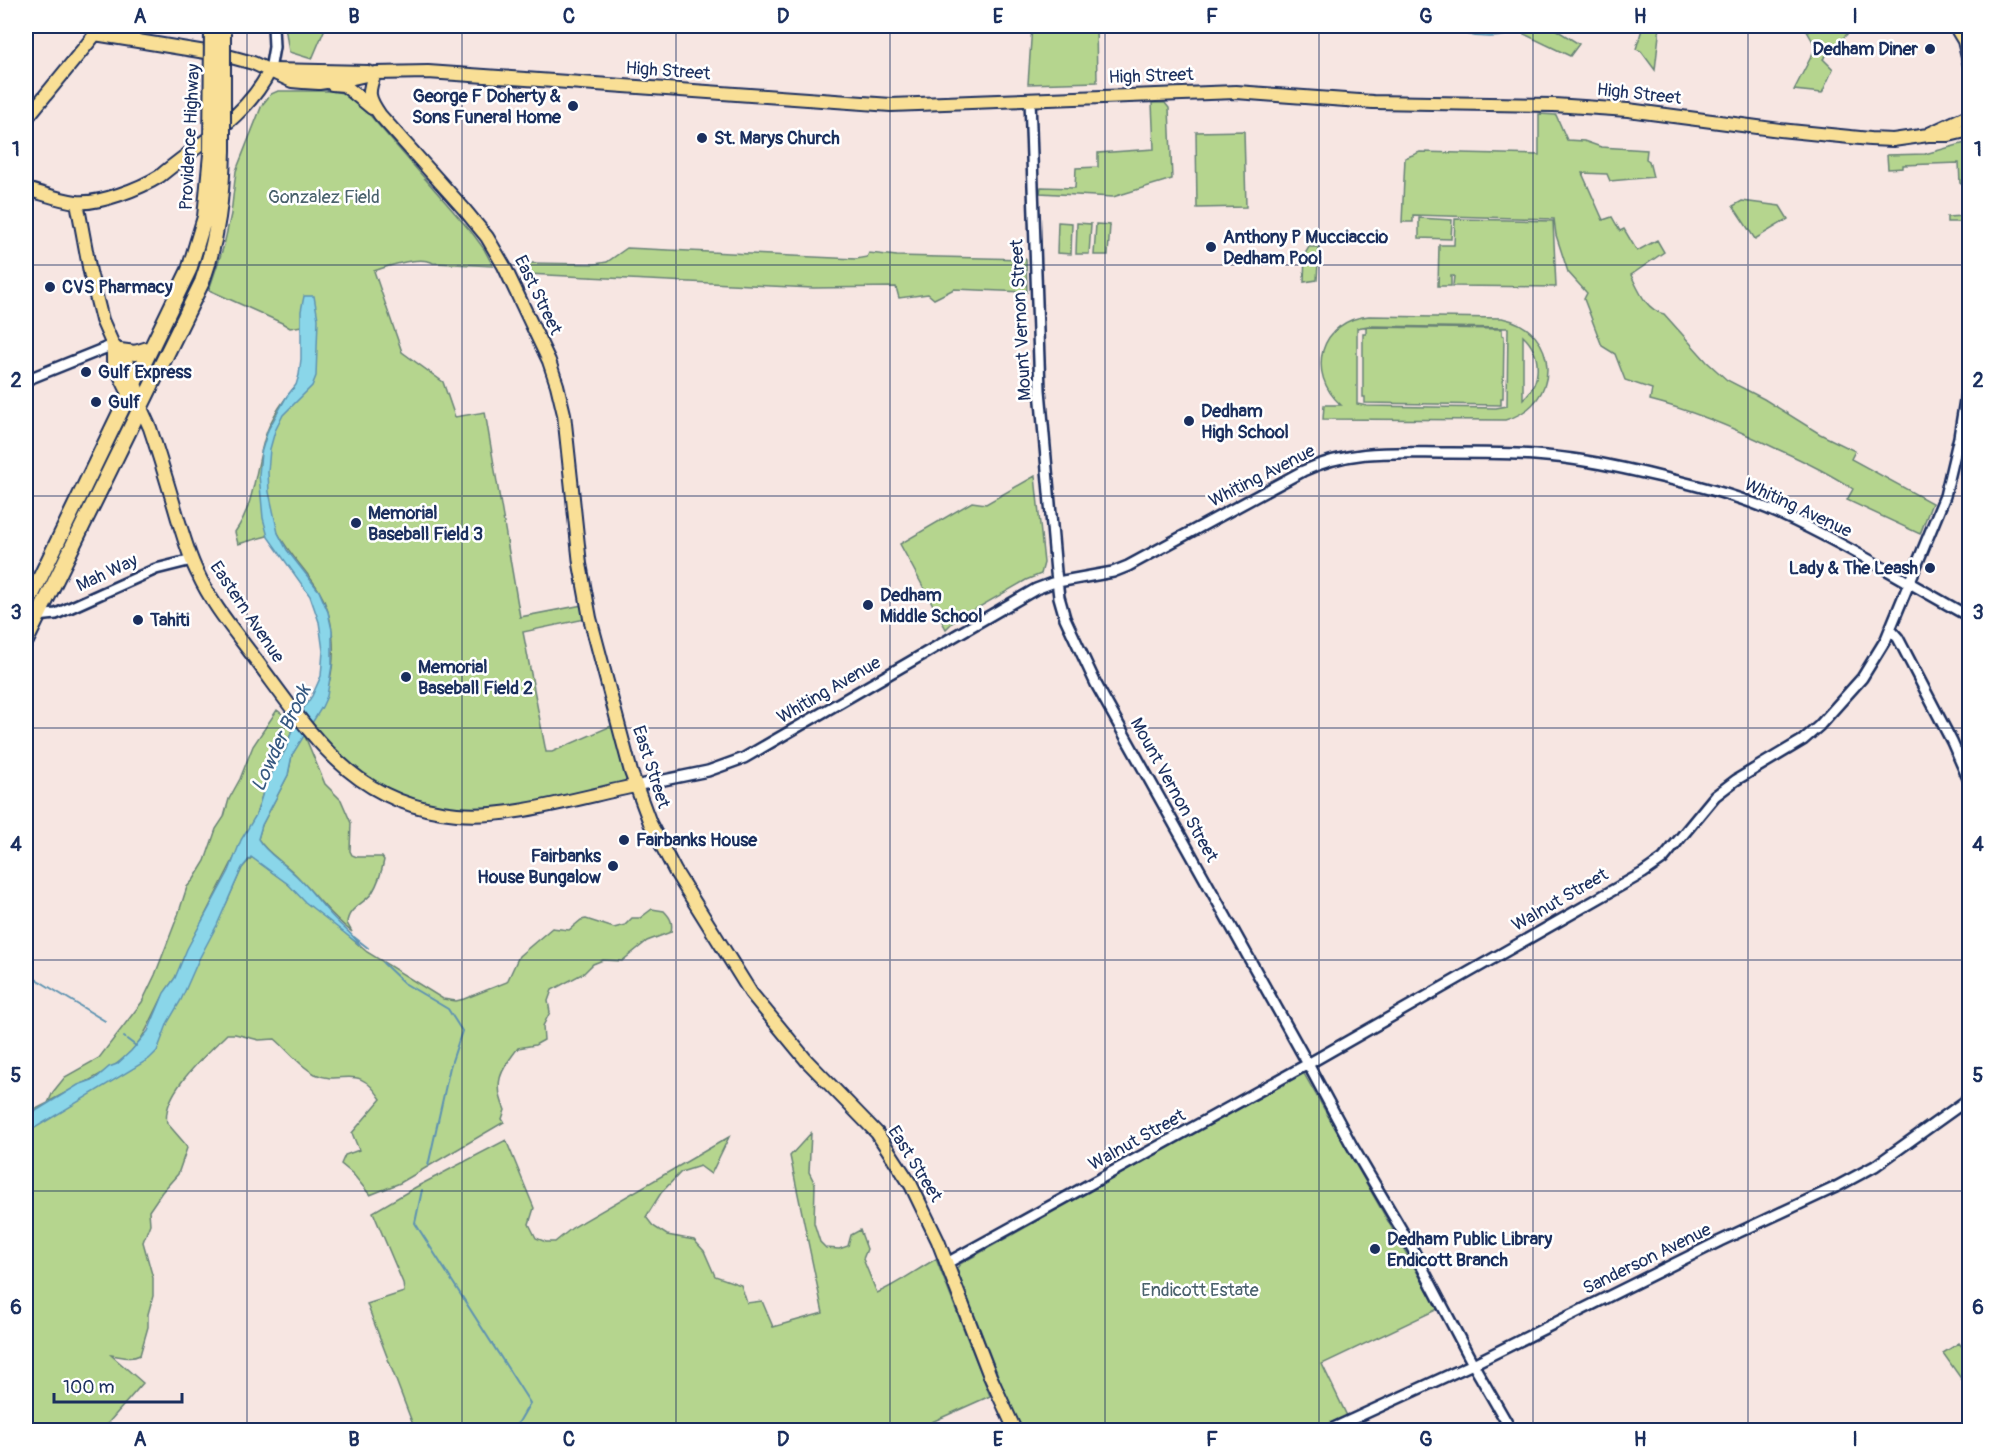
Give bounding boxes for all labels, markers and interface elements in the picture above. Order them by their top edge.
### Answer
text: A [134,4,147,29]
text: B [348,4,360,29]
text: C [563,4,575,29]
text: D [777,4,790,29]
text: E [993,4,1004,29]
text: F [1206,4,1218,29]
text: G [1419,4,1433,29]
text: H [1634,4,1647,29]
text: I [1852,4,1858,29]
place label: Dedham Diner [1813,38,1919,61]
marker: Dedham Diner [1923,42,1937,56]
street label: High Street [625,57,712,85]
street label: Providence Highway [175,63,205,211]
street label: High Street [1108,63,1195,89]
street label: High Street [1596,78,1683,110]
place label: George F Doherty & Sons Funeral Home [412,85,562,129]
marker: George F Doherty & Sons Funeral Home [566,99,580,113]
place label: St. Marys Church [714,127,840,150]
marker: St. Marys Church [695,131,709,145]
text: 1 [12,137,20,162]
text: 1 [1974,137,1982,162]
park label: Gonzalez Field [268,186,380,209]
place label: Anthony P Mucciaccio Dedham Pool [1223,226,1389,270]
street label: Mount Vernon Street [1005,238,1037,401]
marker: Anthony P Mucciaccio Dedham Pool [1204,240,1218,254]
street label: East Street [509,251,567,339]
place label: CVS Pharmacy [62,276,173,299]
marker: CVS Pharmacy [43,280,57,294]
place label: Gulf Express [98,361,192,384]
marker: Gulf Express [79,365,93,379]
text: 2 [10,368,22,393]
text: 2 [1972,368,1984,393]
place label: Gulf [108,391,141,414]
marker: Gulf [89,395,103,409]
place label: Dedham High School [1201,400,1289,444]
marker: Dedham High School [1182,414,1196,428]
street label: Whiting Avenue [1205,439,1319,513]
street label: Whiting Avenue [1741,473,1856,543]
place label: Memorial Baseball Field 3 [368,502,483,546]
marker: Memorial Baseball Field 3 [349,516,363,530]
street label: Mah Way [73,549,142,597]
street label: Eastern Avenue [205,557,290,667]
place label: Lady & The Leash [1789,557,1919,580]
marker: Lady & The Leash [1923,561,1937,575]
place label: Dedham Middle School [880,584,983,628]
marker: Dedham Middle School [861,598,875,612]
text: 3 [10,600,22,625]
text: 3 [1972,600,1984,625]
place label: Tahiti [149,609,190,632]
marker: Tahiti [131,613,145,627]
street label: Whiting Avenue [773,651,885,729]
place label: Memorial Baseball Field 2 [418,656,533,700]
marker: Memorial Baseball Field 2 [399,670,413,684]
water label: Lowder Brook [245,679,317,795]
street label: Mount Vernon Street [1125,714,1224,867]
street label: East Street [627,723,675,812]
place label: Fairbanks House [636,829,758,852]
text: 4 [10,832,22,857]
text: 4 [1972,832,1984,857]
marker: Fairbanks House [617,833,631,847]
place label: Fairbanks House Bungalow [477,845,602,889]
marker: Fairbanks House Bungalow [606,859,620,873]
street label: Walnut Street [1508,863,1613,937]
text: 5 [11,1063,22,1088]
text: 5 [1973,1063,1984,1088]
street label: Walnut Street [1085,1104,1190,1176]
street label: East Street [883,1122,948,1207]
street label: Sanderson Avenue [1579,1218,1715,1300]
place label: Dedham Public Library Endicott Branch [1387,1228,1552,1272]
marker: Dedham Public Library Endicott Branch [1368,1242,1382,1256]
park label: Endicott Estate [1141,1279,1259,1302]
text: 6 [10,1295,22,1320]
text: 6 [1972,1295,1984,1320]
scale bar [54,1366,182,1404]
text: 100 m [63,1376,115,1399]
text: A [134,1427,147,1452]
text: B [348,1427,360,1452]
text: C [563,1427,575,1452]
text: D [777,1427,790,1452]
text: E [993,1427,1004,1452]
text: F [1206,1427,1218,1452]
text: G [1419,1427,1433,1452]
text: H [1634,1427,1647,1452]
text: I [1852,1427,1858,1452]

